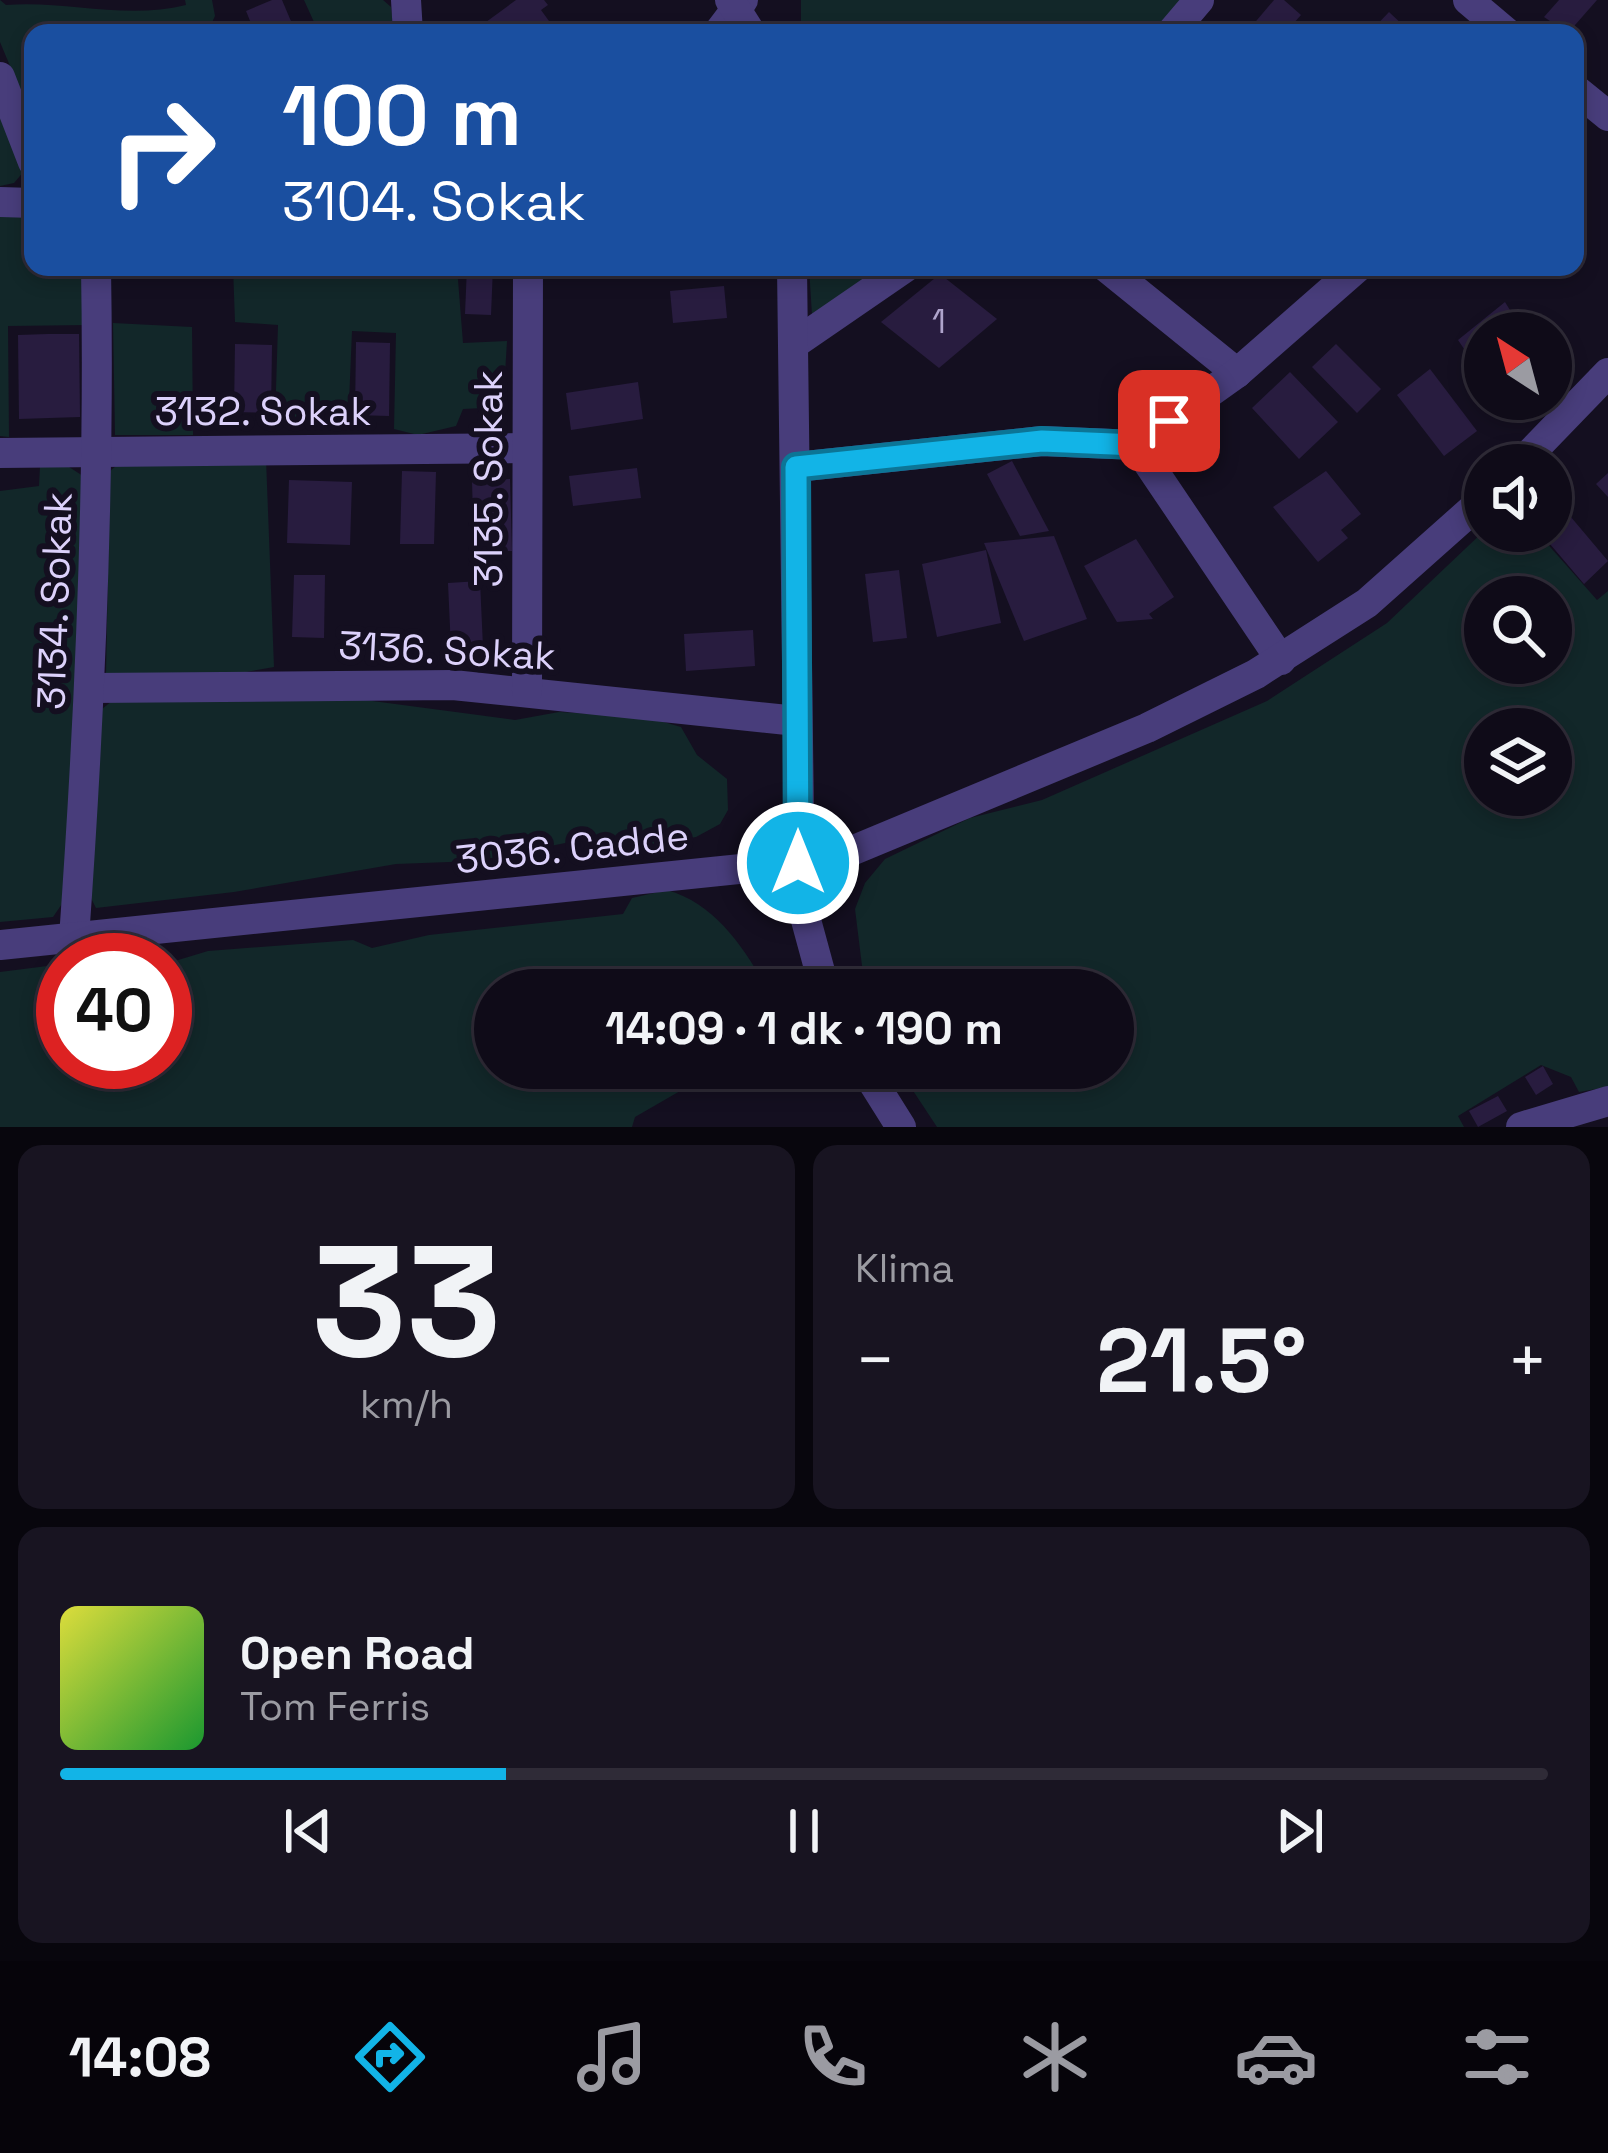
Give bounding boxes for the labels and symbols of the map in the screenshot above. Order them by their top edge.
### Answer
house number: 1 [932,301,946,343]
north arrow [1464,312,1572,420]
pin [1118,370,1220,472]
street label: 3135. Sokak [464,371,513,587]
street label: 3132. Sokak [155,387,371,436]
street label: 3134. Sokak [26,491,83,711]
street label: 3136. Sokak [337,620,557,681]
position arrow [735,800,861,926]
street label: 3036. Cadde [453,811,691,884]
speed limit sign: 40 [36,933,192,1089]

